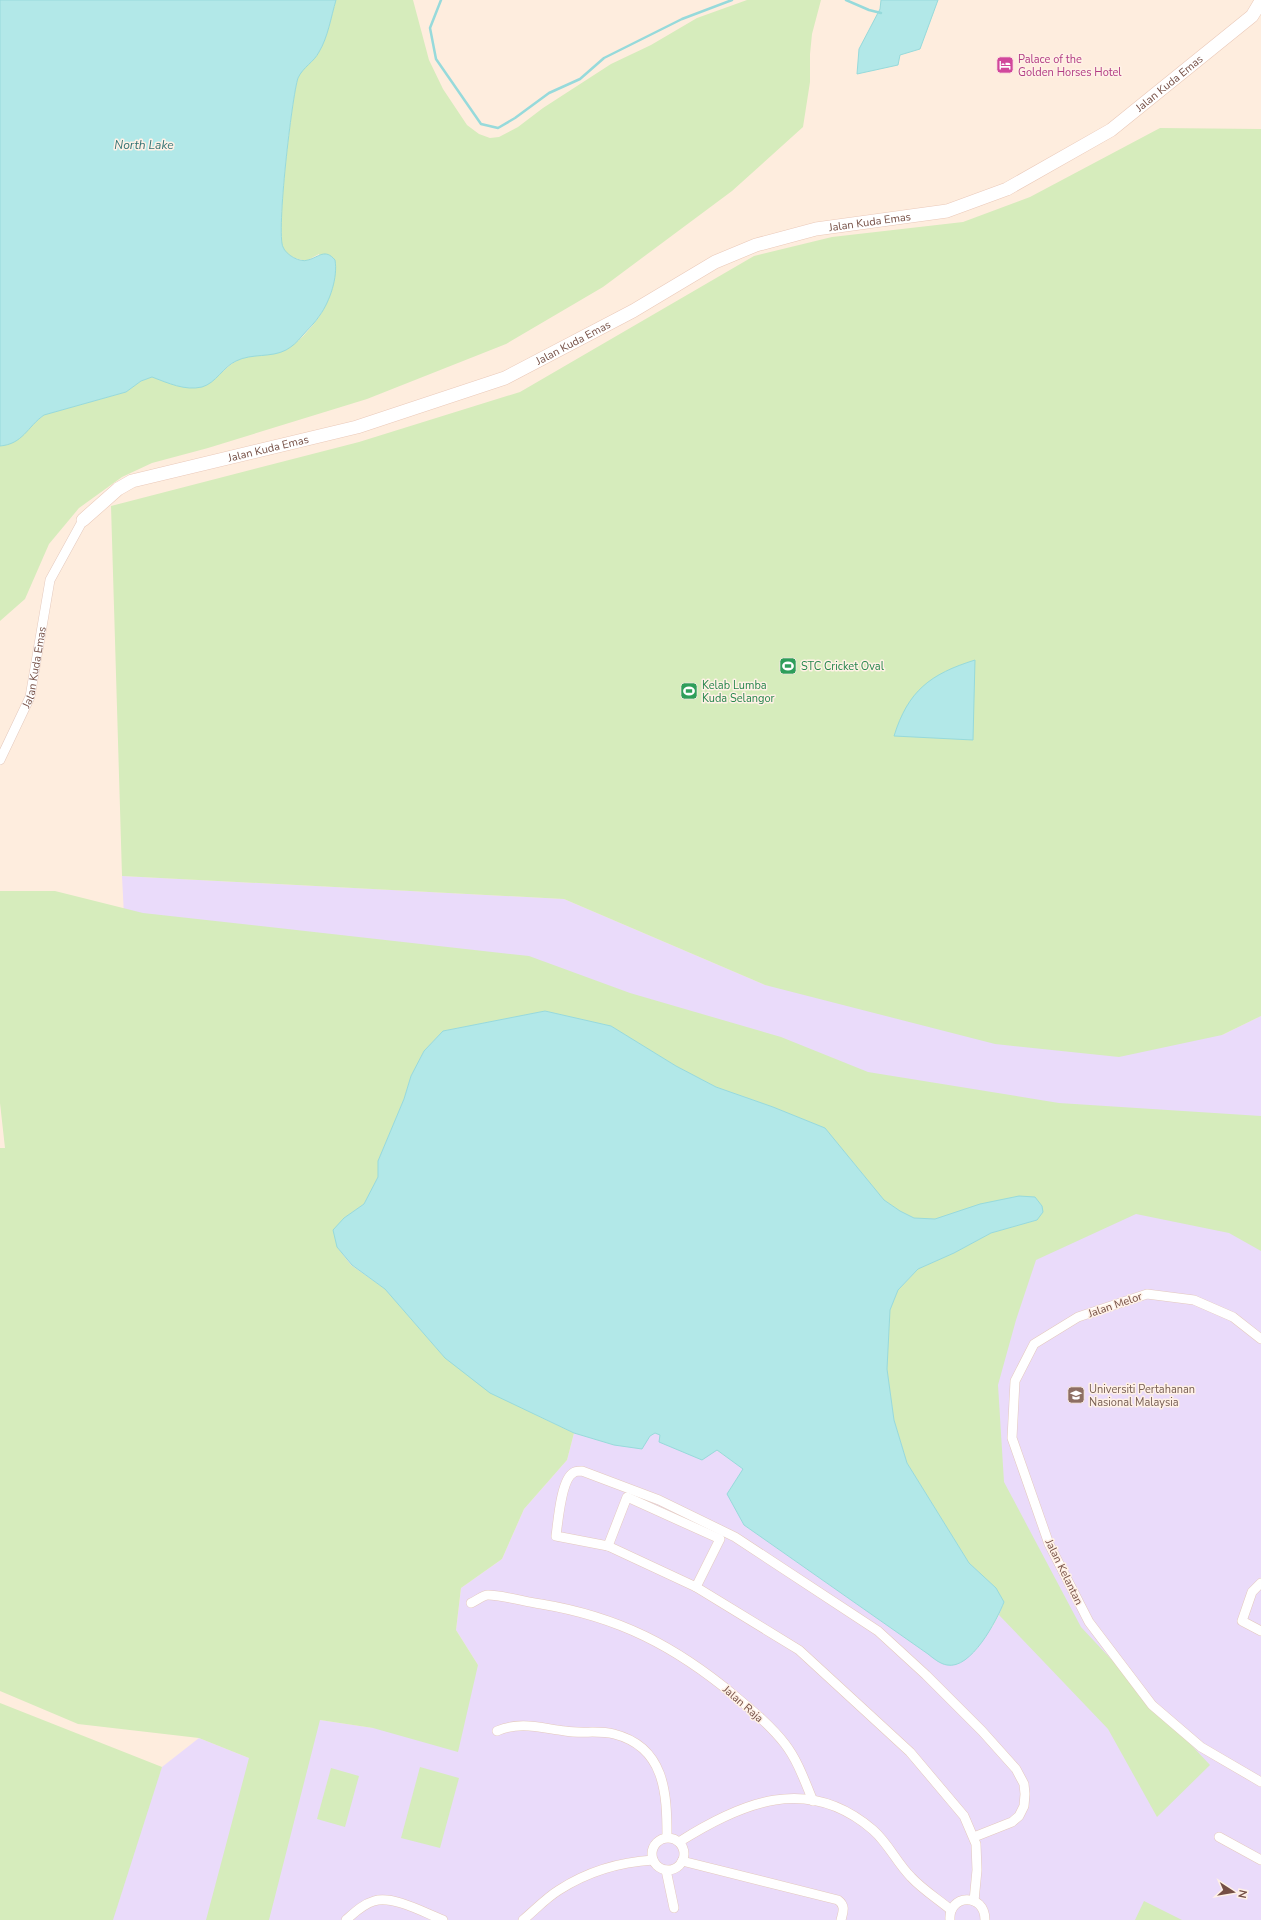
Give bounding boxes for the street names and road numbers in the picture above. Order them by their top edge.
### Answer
street label: Jalan Kuda Emas [1131,51,1206,116]
street label: Jalan Kuda Emas [827,209,912,235]
street label: Jalan Kuda Emas [532,317,613,369]
street label: Jalan Kuda Emas [225,431,310,465]
street label: Jalan Kuda Emas [18,625,49,711]
street label: Jalan Melor [1085,1289,1144,1322]
street label: Jalan Kelantan [1041,1536,1086,1607]
street label: Jalan Raja [719,1682,767,1726]

